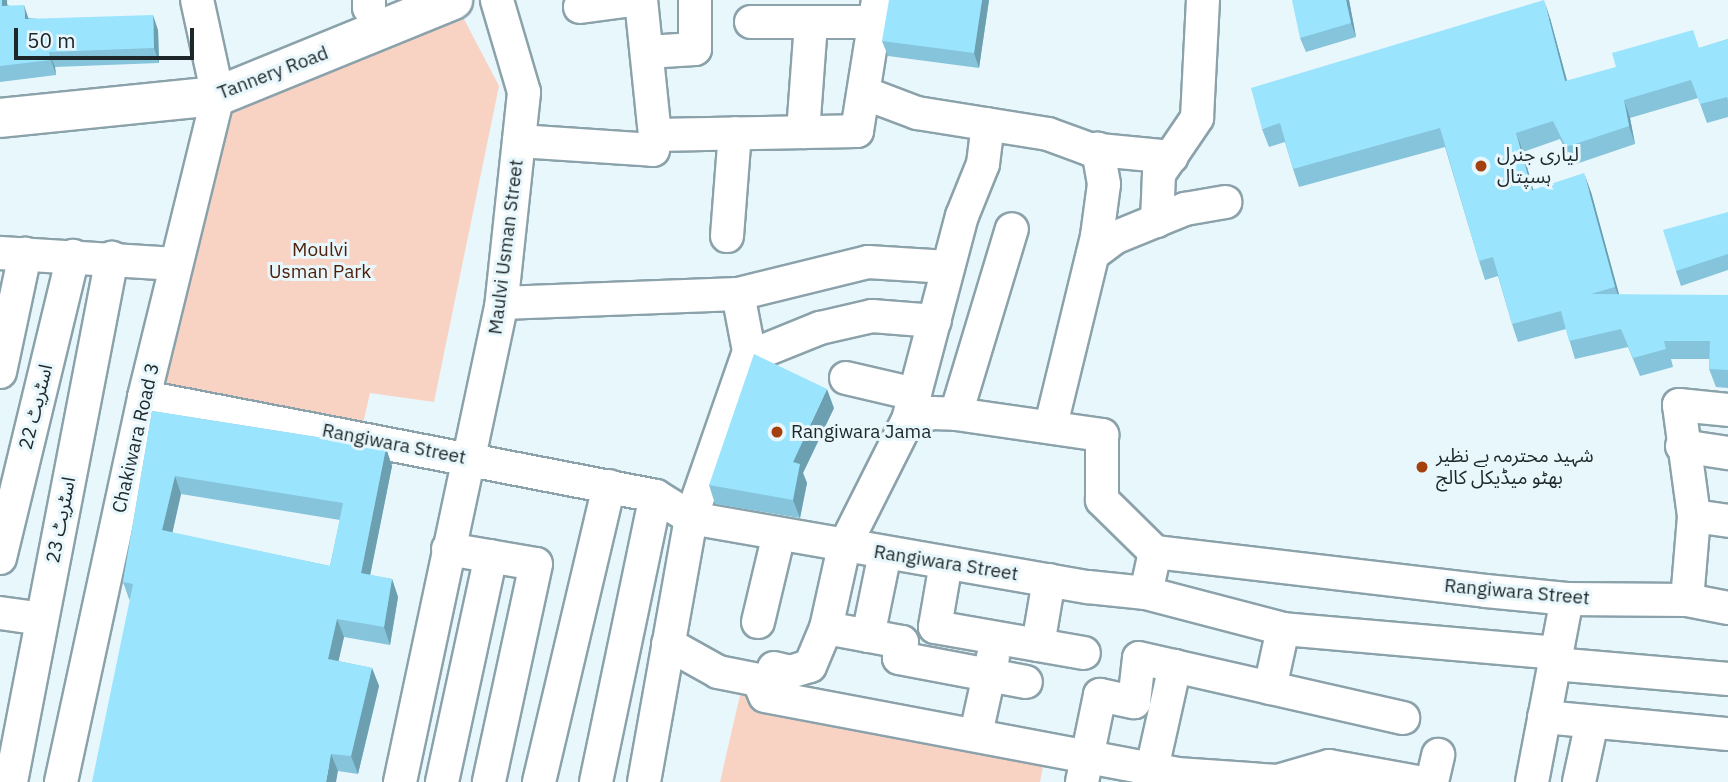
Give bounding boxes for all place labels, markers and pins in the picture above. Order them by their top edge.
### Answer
place label: لیاری جنرل ہسپتال [1497,144,1579,188]
marker: لیاری جنرل ہسپتال [1471,156,1491,176]
place label: Rangiwara Jama [791,421,931,443]
marker: Rangiwara Jama [769,424,785,440]
place label: شہید محترمہ بے نظیر بھٹو میڈیکل کالج [1436,445,1594,489]
marker: شہید محترمہ بے نظیر بھٹو میڈیکل کالج [1414,459,1430,475]

